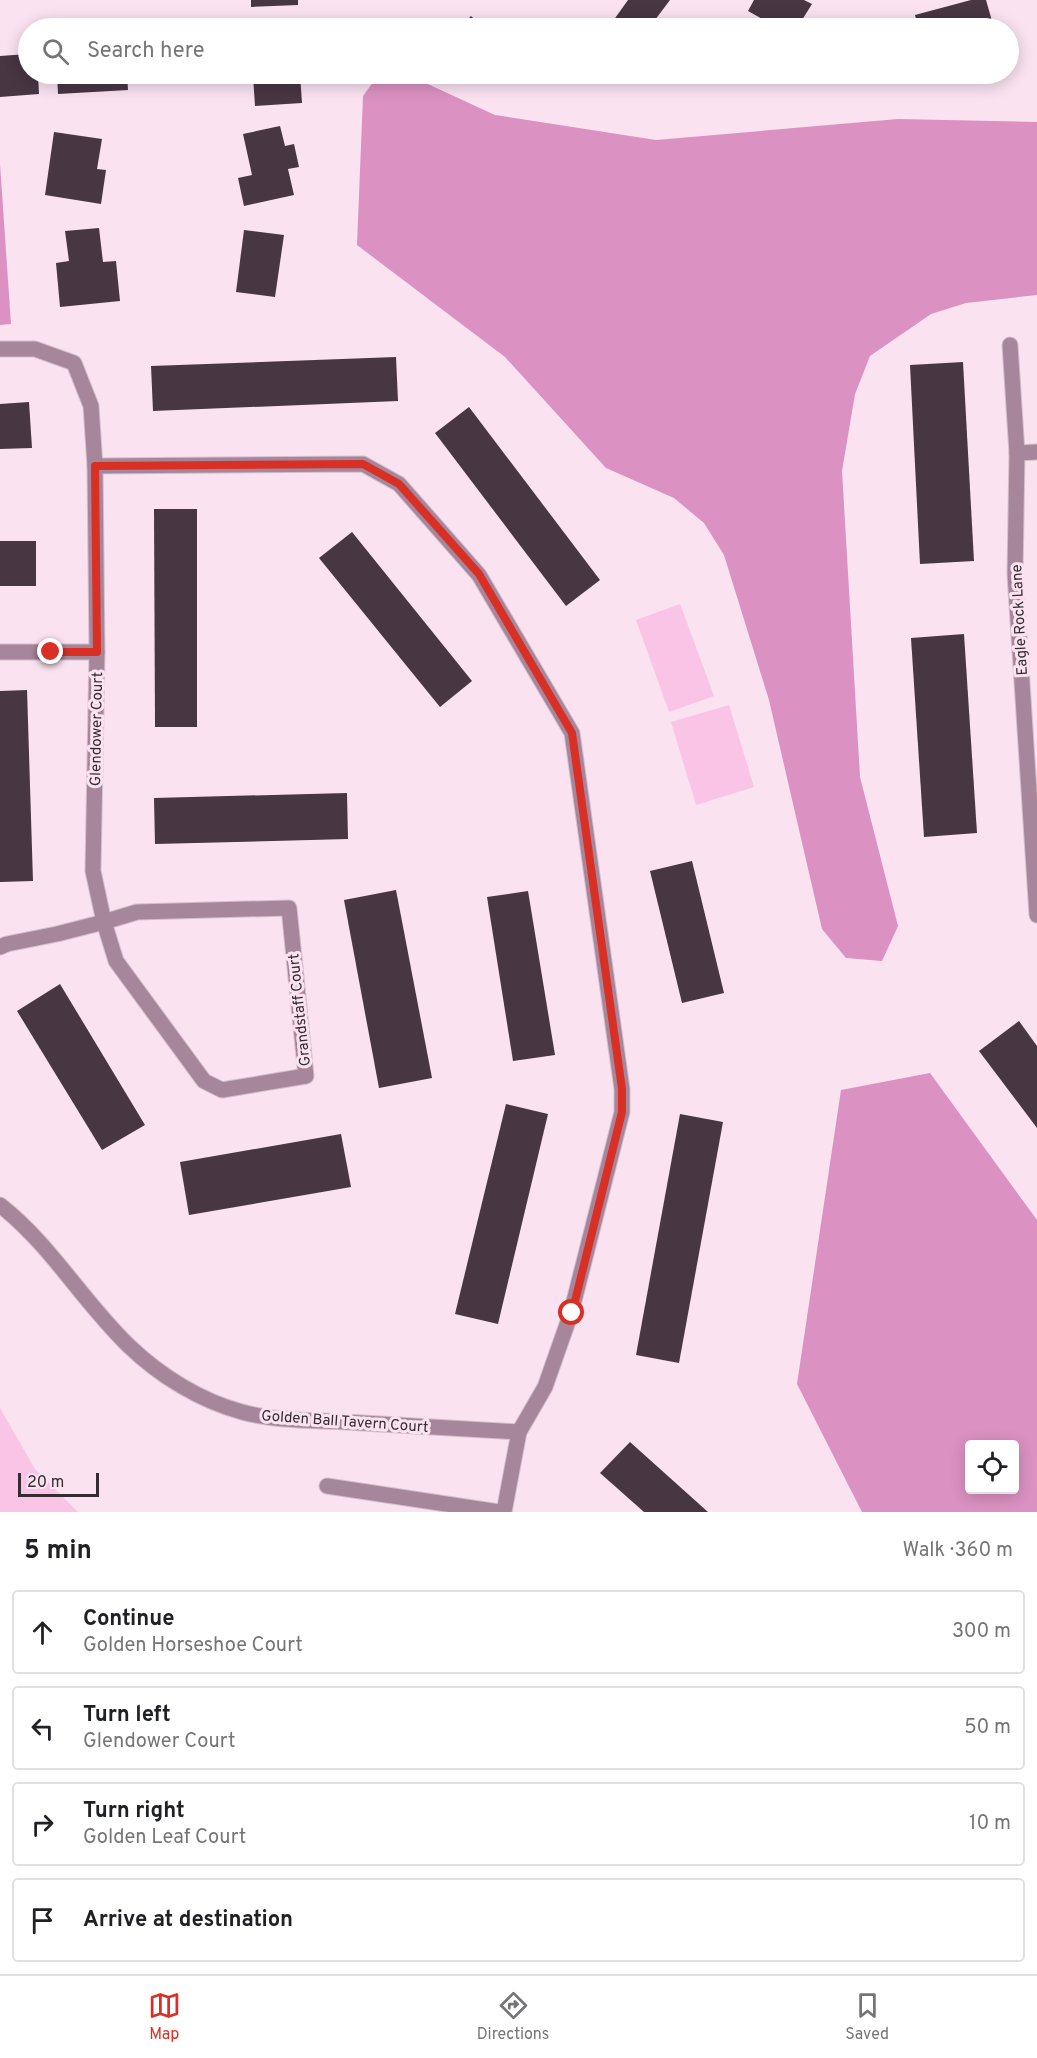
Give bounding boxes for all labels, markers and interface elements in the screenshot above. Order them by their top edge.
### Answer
search box [18,18,1019,84]
icon: search [39,35,72,68]
text: Search here [87,38,205,65]
street label: Eagle Rock Lane [1008,564,1033,676]
route end [37,638,63,664]
street label: Glendower Court [87,672,108,786]
street label: Grandstaff Court [285,952,316,1067]
route start [558,1299,584,1325]
street label: Golden Ball Tavern Court [261,1407,429,1438]
map controls [965,1440,1019,1494]
button: locate [965,1440,1019,1494]
scale bar [18,1470,99,1498]
text: 20 m [27,1473,64,1493]
text: 5 min [24,1535,92,1568]
text: Walk · 360 m [902,1538,1013,1564]
text: Continue [83,1606,174,1633]
icon: ahead [26,1616,59,1649]
text: 300 m [952,1619,1011,1645]
text: Golden Horseshoe Court [83,1633,303,1659]
text: Turn left [83,1702,171,1729]
icon: left [26,1712,59,1745]
text: 50 m [964,1715,1011,1741]
text: Glendower Court [83,1729,236,1755]
text: Turn right [83,1798,185,1825]
icon: right [26,1808,59,1841]
text: 10 m [969,1811,1011,1837]
text: Golden Leaf Court [83,1825,246,1851]
icon: arrive [26,1904,59,1937]
text: Arrive at destination [83,1907,293,1934]
tab: Map [148,1989,181,2045]
tab: Directions [477,1989,549,2045]
tab: Saved [845,1989,889,2045]

